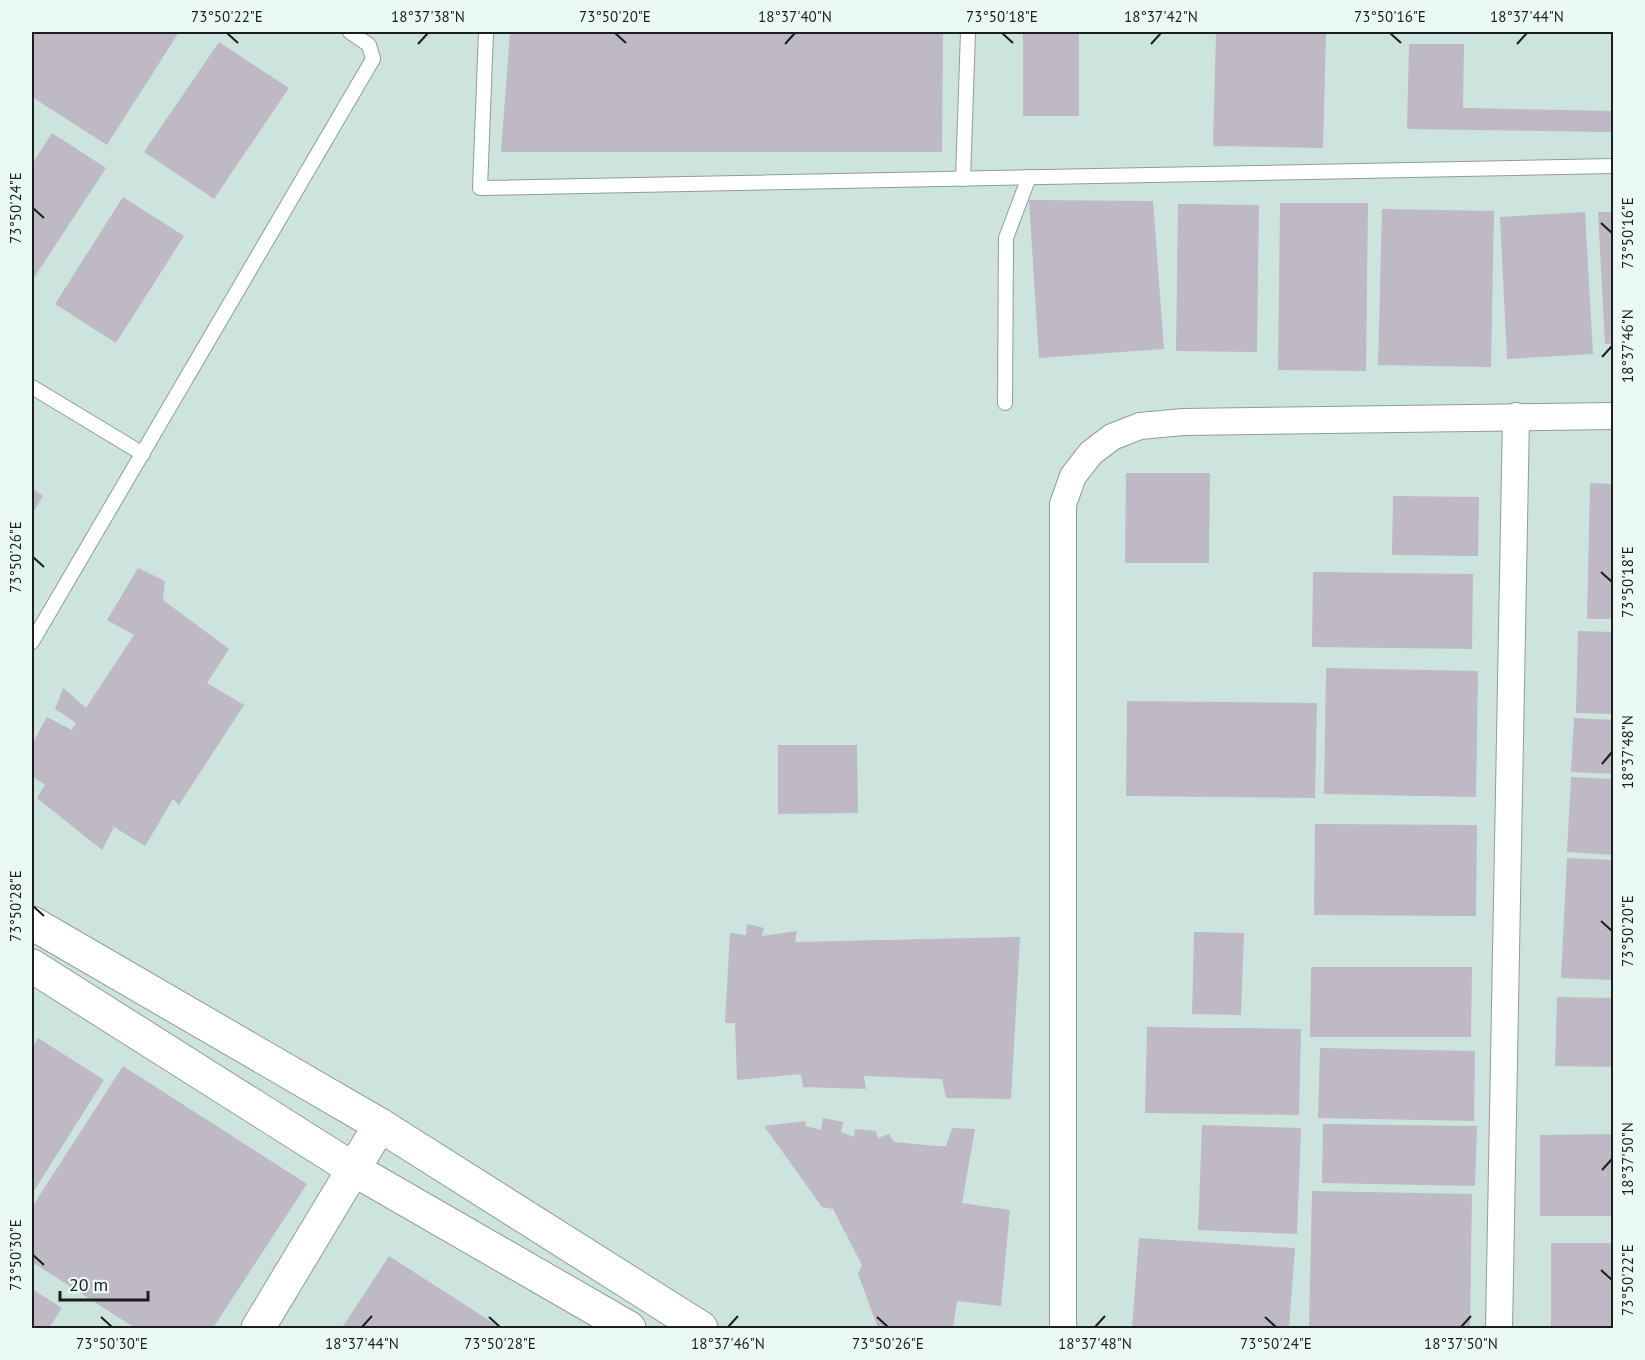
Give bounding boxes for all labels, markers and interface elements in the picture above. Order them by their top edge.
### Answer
text: 73°50'22"E [191,7,263,26]
text: 18°37'38"N [391,7,465,26]
text: 73°50'20"E [579,7,651,26]
text: 18°37'40"N [758,7,832,26]
text: 73°50'18"E [966,7,1038,26]
text: 18°37'42"N [1124,7,1198,26]
text: 73°50'16"E [1354,7,1426,26]
text: 18°37'44"N [1490,7,1564,26]
text: 73°50'24"E [6,172,25,244]
text: 73°50'16"E [1618,197,1637,269]
text: 18°37'46"N [1618,309,1637,383]
text: 73°50'26"E [6,521,25,593]
text: 73°50'18"E [1618,546,1637,618]
text: 18°37'48"N [1618,715,1637,789]
text: 73°50'28"E [6,870,25,942]
text: 73°50'20"E [1618,895,1637,967]
text: 18°37'50"N [1618,1122,1637,1196]
text: 73°50'30"E [6,1219,25,1291]
text: 73°50'22"E [1618,1244,1637,1316]
scale bar [60,1264,148,1302]
text: 20 m [69,1273,108,1296]
text: 73°50'30"E [76,1334,148,1353]
text: 18°37'44"N [325,1334,399,1353]
text: 73°50'28"E [464,1334,536,1353]
text: 18°37'46"N [691,1334,765,1353]
text: 73°50'26"E [852,1334,924,1353]
text: 18°37'48"N [1058,1334,1132,1353]
text: 73°50'24"E [1240,1334,1312,1353]
text: 18°37'50"N [1424,1334,1498,1353]

